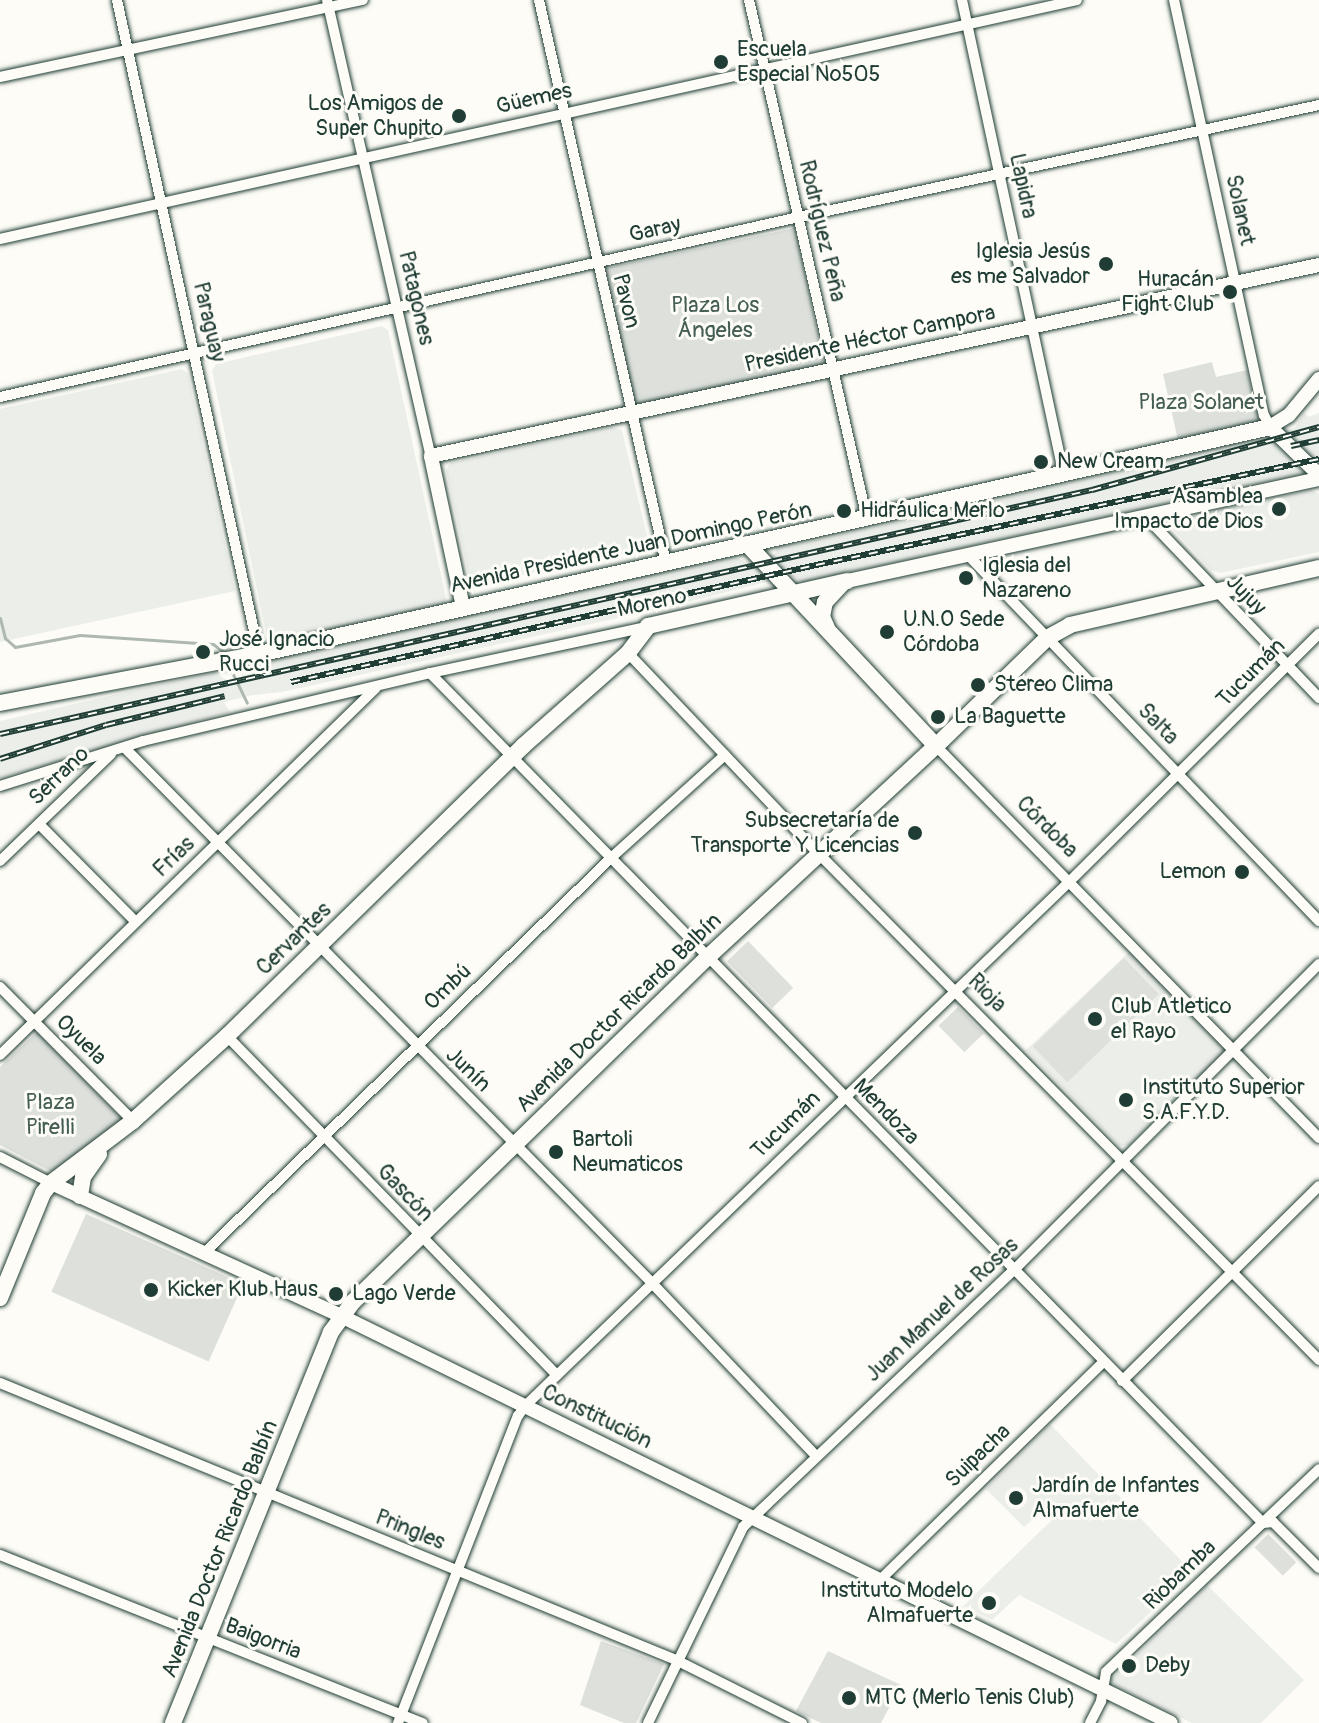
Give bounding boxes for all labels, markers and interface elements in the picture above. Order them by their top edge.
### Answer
place label: Escuela Especial Nº505 [737,36,880,88]
marker: Escuela Especial Nº505 [712,53,730,71]
street label: Güemes [494,77,574,121]
place label: Los Amigos de Super Chupito [308,90,443,142]
marker: Los Amigos de Super Chupito [450,107,468,125]
street label: Lapidra [1003,151,1043,221]
street label: Rodríguez Peña [793,158,851,304]
street label: Solanet [1220,172,1260,248]
street label: Garay [627,211,683,249]
place label: Iglesia Jesús es me Salvador [951,238,1090,290]
street label: Patagones [392,248,440,348]
marker: Iglesia Jesús es me Salvador [1097,255,1115,273]
place label: Huracán Fight Club [1121,266,1214,318]
street label: Pavon [606,271,646,331]
street label: Paraguay [187,279,231,365]
marker: Huracán Fight Club [1221,283,1239,301]
park label: Plaza Los Ángeles [671,292,759,344]
street label: Presidente Héctor Campora [742,300,998,378]
park label: Plaza Solanet [1138,390,1264,416]
place label: New Cream [1057,449,1164,475]
marker: New Cream [1032,453,1050,471]
place label: Asamblea Impacto de Dios [1114,483,1263,534]
street label: Avenida Presidente Juan Domingo Perón [448,497,814,599]
place label: Hidráulica Merlo [860,498,1005,524]
marker: Asamblea Impacto de Dios [1270,500,1288,518]
marker: Hidráulica Merlo [835,502,853,520]
place label: Iglesia del Nazareno [982,552,1071,604]
marker: Iglesia del Nazareno [957,569,975,587]
street label: Jujuy [1220,569,1272,621]
street label: Moreno [615,583,689,623]
place label: U.N.O Sede Córdoba [903,606,1004,658]
marker: U.N.O Sede Córdoba [878,623,896,641]
place label: José Ignacio Rucci [219,626,335,678]
street label: Tucumán [1211,633,1291,713]
marker: José Ignacio Rucci [194,643,212,661]
place label: Stereo Clima [994,672,1113,698]
marker: Stereo Clima [969,676,987,694]
street label: Salta [1132,698,1184,750]
place label: La Baguette [954,704,1066,730]
marker: La Baguette [929,708,947,726]
street label: Serrano [23,741,95,811]
street label: Córdoba [1011,791,1083,863]
place label: Subsecretaría de Transporte Y Licencias [691,807,899,858]
marker: Subsecretaría de Transporte Y Licencias [906,824,924,842]
street label: Frías [148,831,200,883]
place label: Lemon [1159,859,1226,885]
marker: Lemon [1233,863,1251,881]
street label: Cervantes [251,897,337,981]
street label: Avenida Doctor Ricardo Balbín [511,908,727,1118]
street label: Ombú [419,958,477,1016]
street label: Rioja [962,968,1012,1018]
place label: Club Atletico el Rayo [1111,993,1231,1044]
street label: Oyuela [50,1009,112,1071]
marker: Club Atletico el Rayo [1086,1010,1104,1028]
street label: Junín [440,1042,496,1098]
street label: Mendoza [847,1073,925,1151]
place label: Instituto Superior S.A.F.Y.D. [1142,1074,1305,1126]
street label: Tucumán [746,1085,826,1165]
park label: Plaza Pirelli [25,1089,75,1140]
marker: Instituto Superior S.A.F.Y.D. [1117,1091,1135,1109]
place label: Bartoli Neumaticos [572,1126,683,1178]
marker: Bartoli Neumaticos [547,1143,565,1161]
street label: Gascón [371,1159,439,1227]
street label: Juan Manuel de Rosas [860,1232,1024,1388]
place label: Kicker Klub Haus [167,1277,318,1303]
marker: Kicker Klub Haus [142,1281,160,1299]
place label: Lago Verde [352,1281,456,1307]
marker: Lago Verde [327,1285,345,1303]
street label: Constitución [538,1379,656,1455]
street label: Avenida Doctor Ricardo Balbín [156,1416,284,1682]
street label: Suipacha [940,1419,1016,1493]
place label: Jardín de Infantes Almafuerte [1032,1472,1199,1524]
marker: Jardín de Infantes Almafuerte [1007,1489,1025,1507]
street label: Pringles [371,1504,449,1556]
street label: Riobamba [1138,1534,1222,1616]
place label: Instituto Modelo Almafuerte [820,1577,973,1628]
marker: Instituto Modelo Almafuerte [980,1594,998,1612]
street label: Baigorria [221,1612,305,1666]
place label: Deby [1145,1653,1190,1679]
marker: Deby [1120,1657,1138,1675]
place label: MTC (Merlo Tenis Club) [865,1685,1075,1711]
marker: MTC (Merlo Tenis Club) [840,1689,858,1707]

